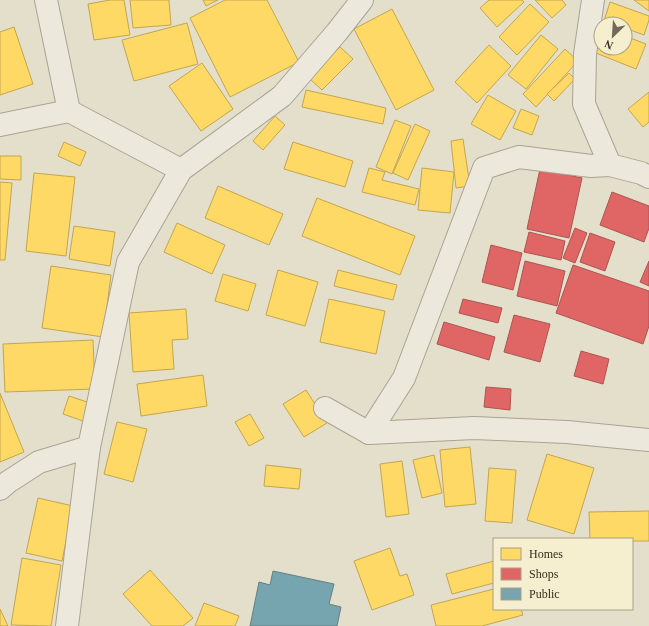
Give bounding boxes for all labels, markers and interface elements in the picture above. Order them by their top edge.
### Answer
north arrow [593,16,633,56]
text: N [603,38,615,52]
legend [493,538,633,610]
text: Homes [529,547,563,561]
text: Shops [529,567,559,581]
text: Public [529,587,560,601]

